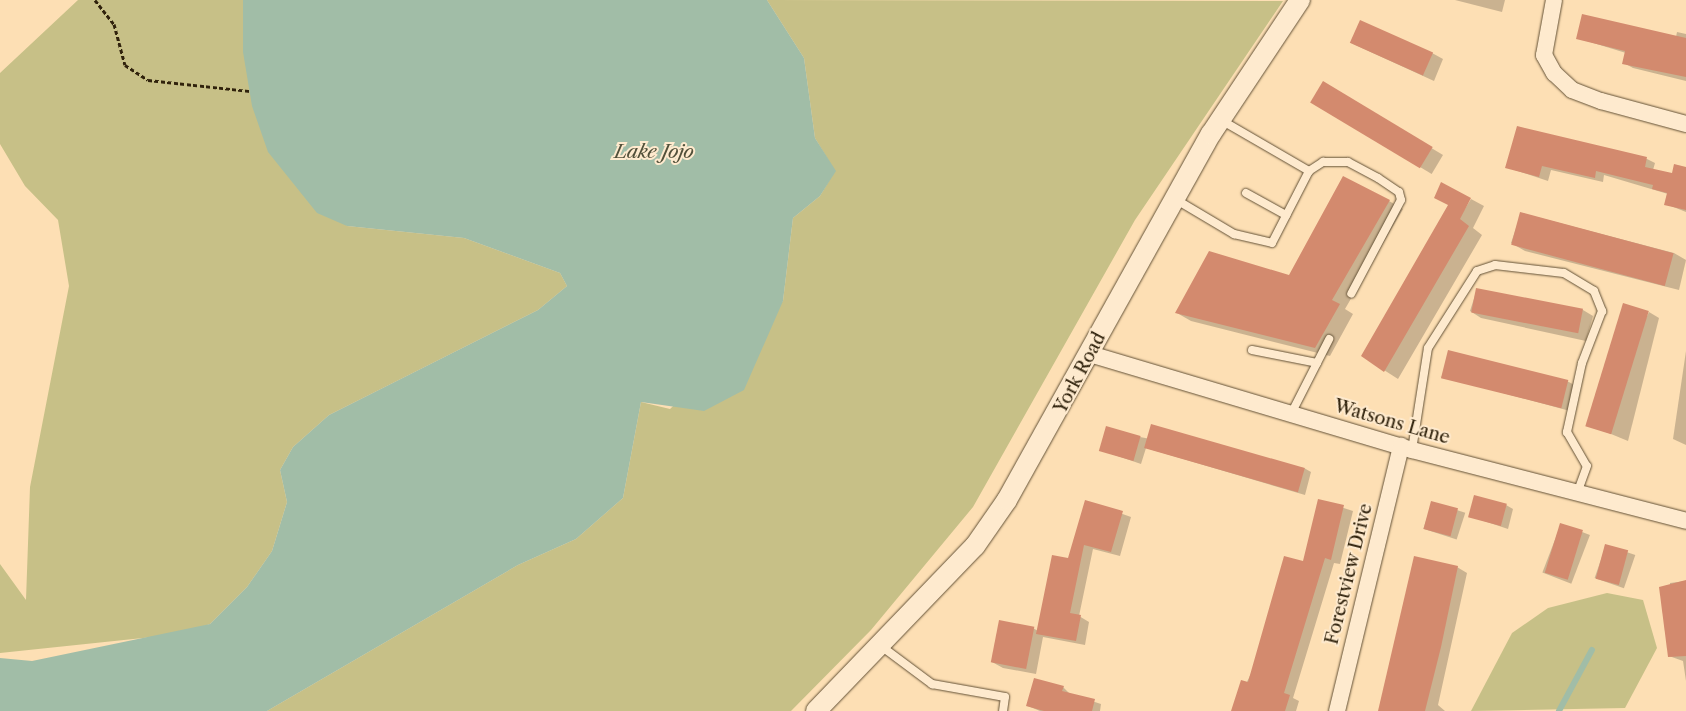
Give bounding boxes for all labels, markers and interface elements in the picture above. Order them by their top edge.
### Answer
water label: Lake Jojo [614,141,694,163]
street label: York Road [1050,329,1110,417]
street label: Watsons Lane [1332,395,1452,449]
street label: Forestview Drive [1321,501,1377,647]

